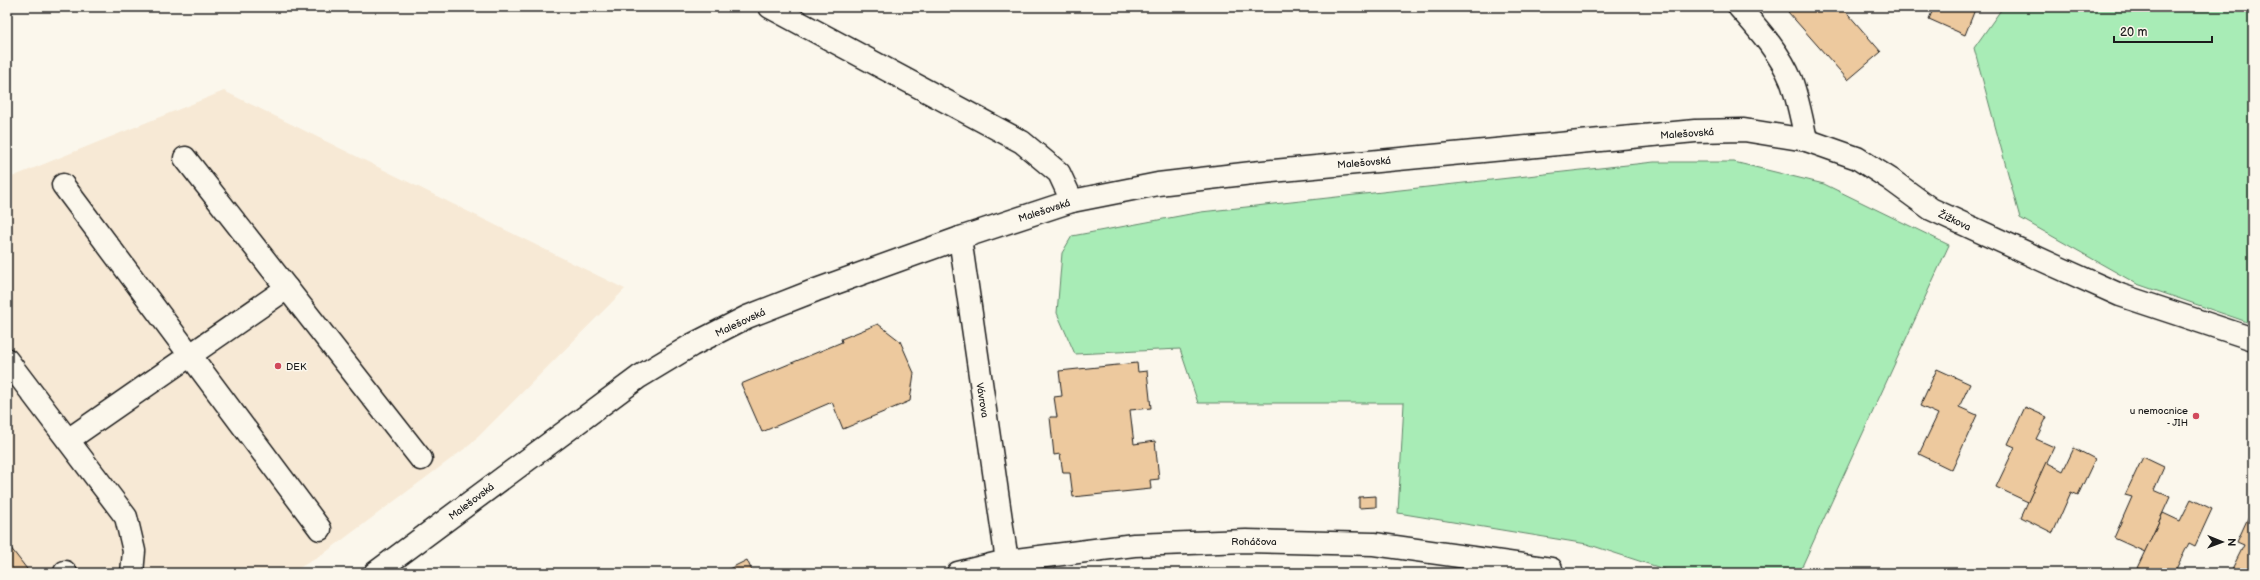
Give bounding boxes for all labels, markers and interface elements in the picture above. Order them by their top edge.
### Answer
scale bar [2114,18,2212,44]
text: 20 m [2120,25,2147,40]
street label: Malešovská [1660,126,1715,142]
street label: Malešovská [1337,155,1392,171]
street label: Malešovská [1017,197,1072,225]
street label: Žižkova [1936,208,1973,234]
street label: Malešovská [714,306,768,340]
marker: DEK [273,361,283,371]
place label: DEK [286,361,307,373]
street label: Vávrova [973,382,991,419]
place label: u nemocnice - JIH [2130,405,2188,429]
marker: u nemocnice - JIH [2191,411,2201,421]
street label: Malešovská [447,481,497,523]
north arrow [2202,522,2242,562]
street label: Roháčova [1231,536,1277,548]
text: N [2225,538,2238,546]

